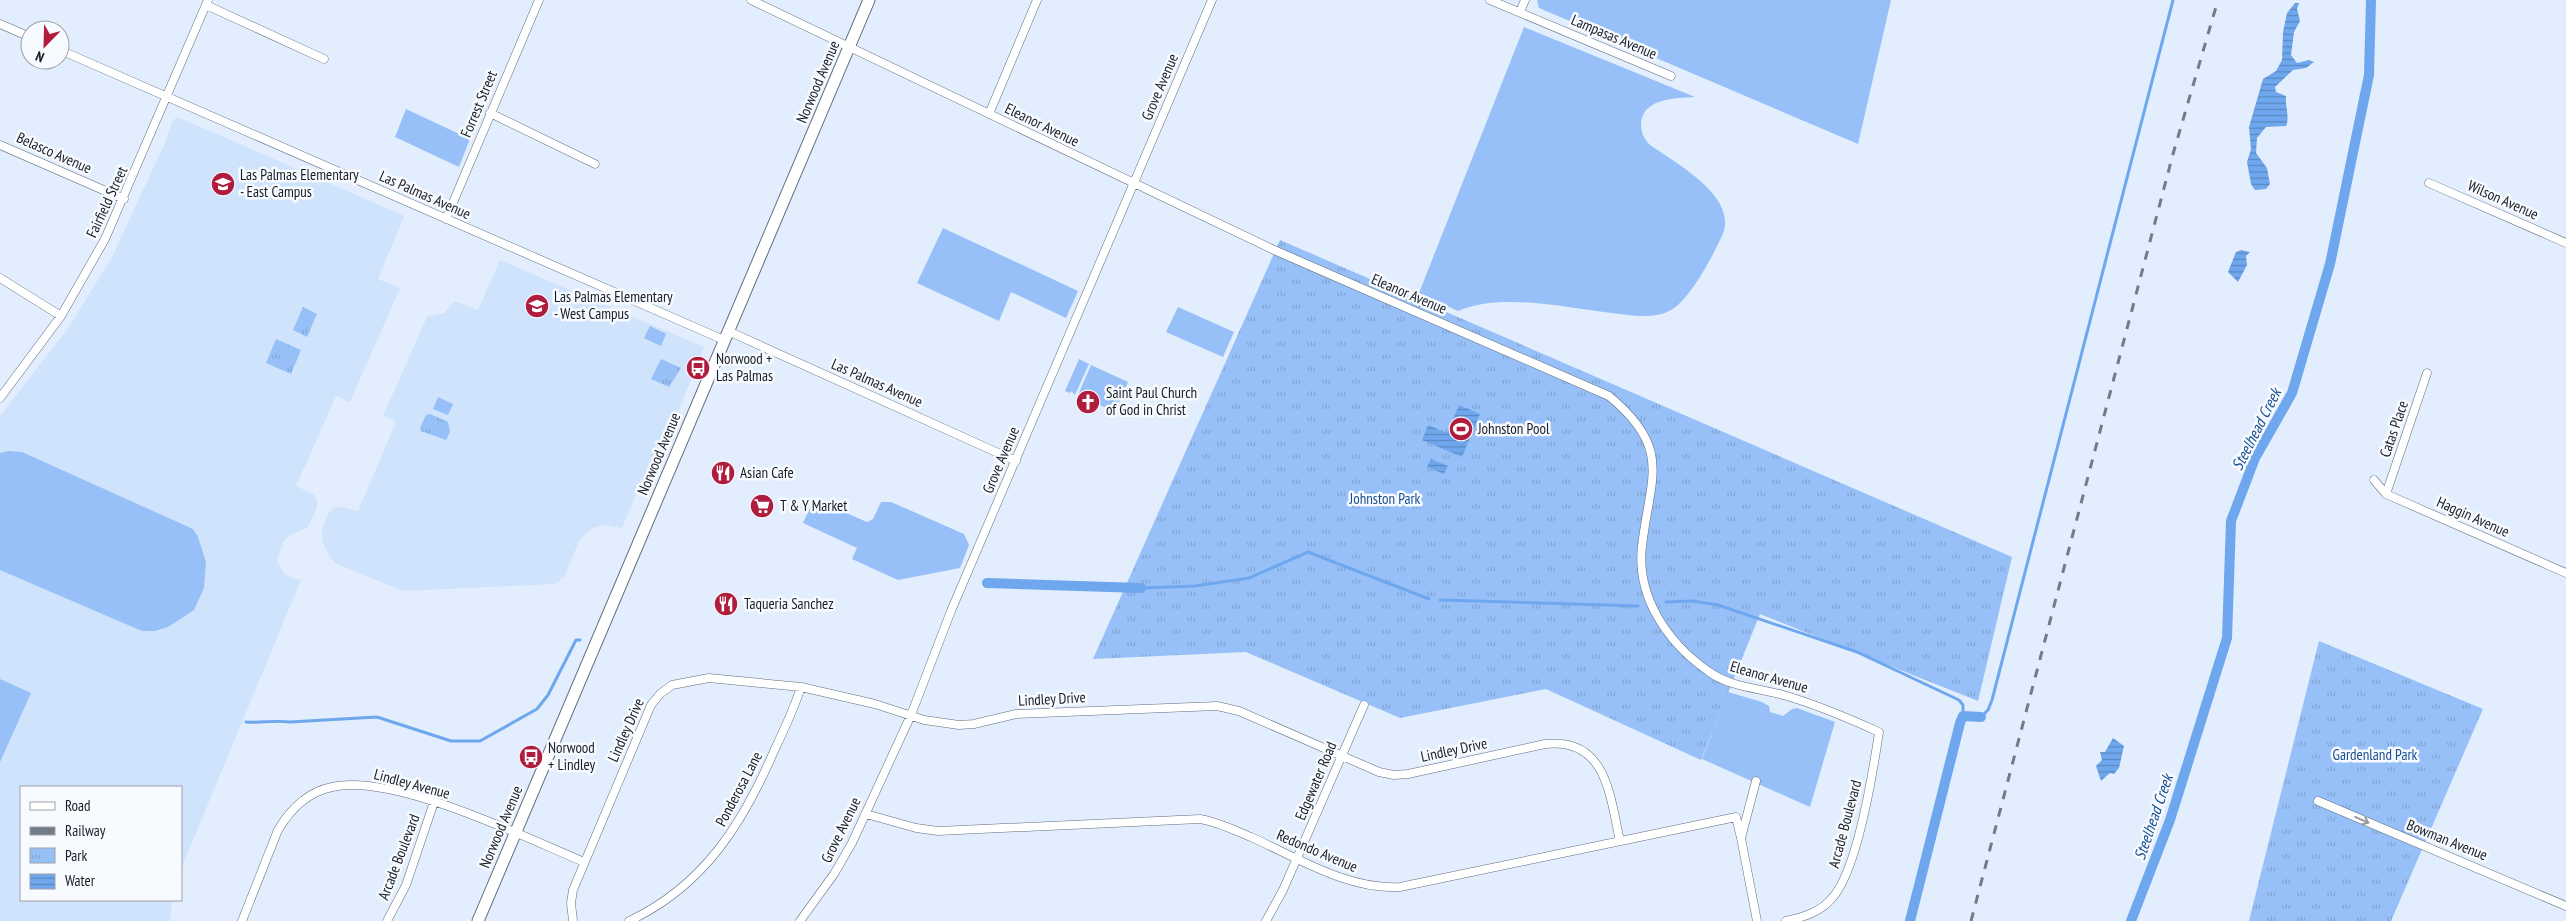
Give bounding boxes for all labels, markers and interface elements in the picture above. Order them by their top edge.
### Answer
street label: Lampasas Avenue [1569,10,1660,63]
north arrow [20,20,70,70]
street label: Norwood Avenue [792,38,843,126]
text: N [33,47,47,67]
street label: Grove Avenue [1137,51,1182,123]
street label: Forrest Street [456,68,501,140]
street label: Eleanor Avenue [1002,98,1082,151]
street label: Belasco Avenue [14,128,95,178]
street label: Fairfield Street [82,163,131,240]
place label: Las Palmas Elementary - East Campus [240,165,359,201]
street label: Las Palmas Avenue [377,166,474,223]
school or university icon: Las Palmas Elementary - East Campus [210,171,236,197]
street label: Wilson Avenue [2465,175,2542,224]
street label: Eleanor Avenue [1369,269,1450,318]
place label: Las Palmas Elementary - West Campus [554,287,673,323]
school or university icon: Las Palmas Elementary - West Campus [524,293,550,319]
place label: Norwood + Las Palmas [716,349,773,385]
street label: Las Palmas Avenue [829,354,926,411]
bus stop icon: Norwood + Las Palmas [685,355,711,381]
place label: Saint Paul Church of God in Christ [1106,383,1197,419]
water label: Steelhead Creek [2227,383,2286,473]
church icon: Saint Paul Church of God in Christ [1075,389,1101,415]
street label: Catas Place [2375,398,2412,460]
street label: Norwood Avenue [633,410,684,498]
sports icon: Johnston Pool [1448,416,1474,442]
place label: Johnston Pool [1477,419,1550,438]
street label: Grove Avenue [978,424,1023,496]
restaurant icon: Asian Cafe [710,460,736,486]
place label: Asian Cafe [740,463,794,482]
park label: Johnston Park [1349,489,1421,508]
street label: Haggin Avenue [2434,492,2512,541]
supermarket icon: T & Y Market [749,493,775,519]
place label: T & Y Market [780,496,847,515]
restaurant icon: Taqueria Sanchez [713,591,739,617]
place label: Taqueria Sanchez [744,594,834,613]
street label: Eleanor Avenue [1728,656,1810,697]
street label: Lindley Drive [1018,687,1086,710]
street label: Lindley Drive [603,695,648,765]
street label: Lindley Drive [1419,733,1489,766]
place label: Norwood + Lindley [548,738,595,774]
street label: Edgewater Road [1290,739,1341,823]
bus stop icon: Norwood + Lindley [518,744,544,770]
park label: Gardenland Park [2333,745,2418,764]
street label: Ponderosa Lane [711,748,766,829]
street label: Lindley Avenue [372,764,452,803]
water label: Steelhead Creek [2129,770,2178,862]
street label: Arcade Boulevard [1824,778,1865,870]
street label: Norwood Avenue [475,783,526,871]
legend [20,786,182,901]
street label: Grove Avenue [817,794,865,866]
text: Road [65,796,91,815]
street label: Arcade Boulevard [373,811,424,902]
street label: Bowman Avenue [2404,815,2490,864]
one-way arrow [2354,816,2369,826]
text: Railway [65,821,106,840]
street label: Redondo Avenue [1274,825,1361,876]
text: Park [65,846,87,865]
text: Water [65,871,96,890]

